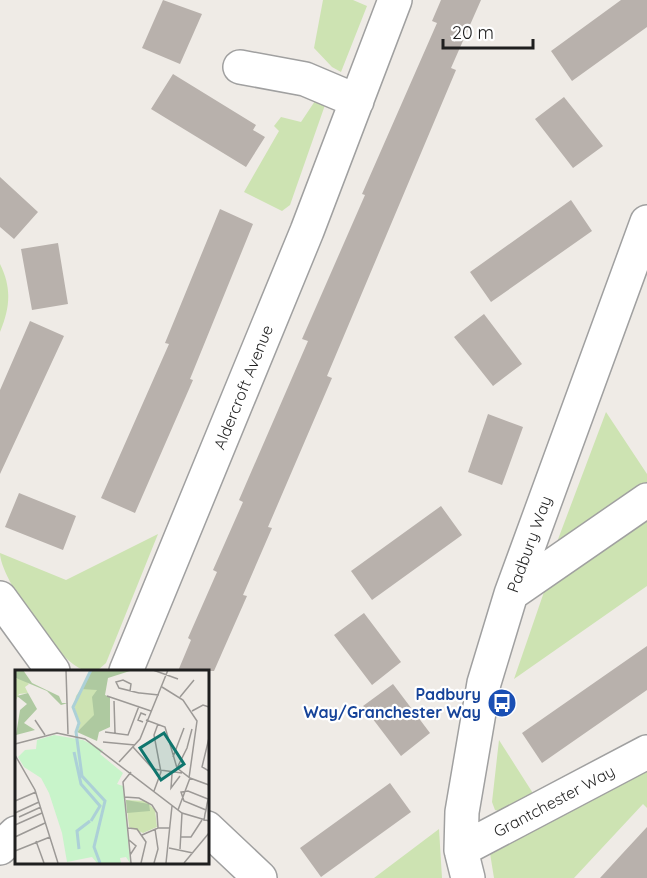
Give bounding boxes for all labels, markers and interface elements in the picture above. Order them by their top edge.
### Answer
scale bar [443,12,533,50]
text: 20 m [452,21,494,44]
street label: Aldercroft Avenue [209,322,277,452]
street label: Padbury Way [502,493,556,595]
inset map [15,670,208,863]
place label: Padbury Way/Granchester Way [303,684,481,722]
bus stop icon: Padbury Way/Granchester Way [486,687,518,719]
street label: Grantchester Way [490,761,618,841]

